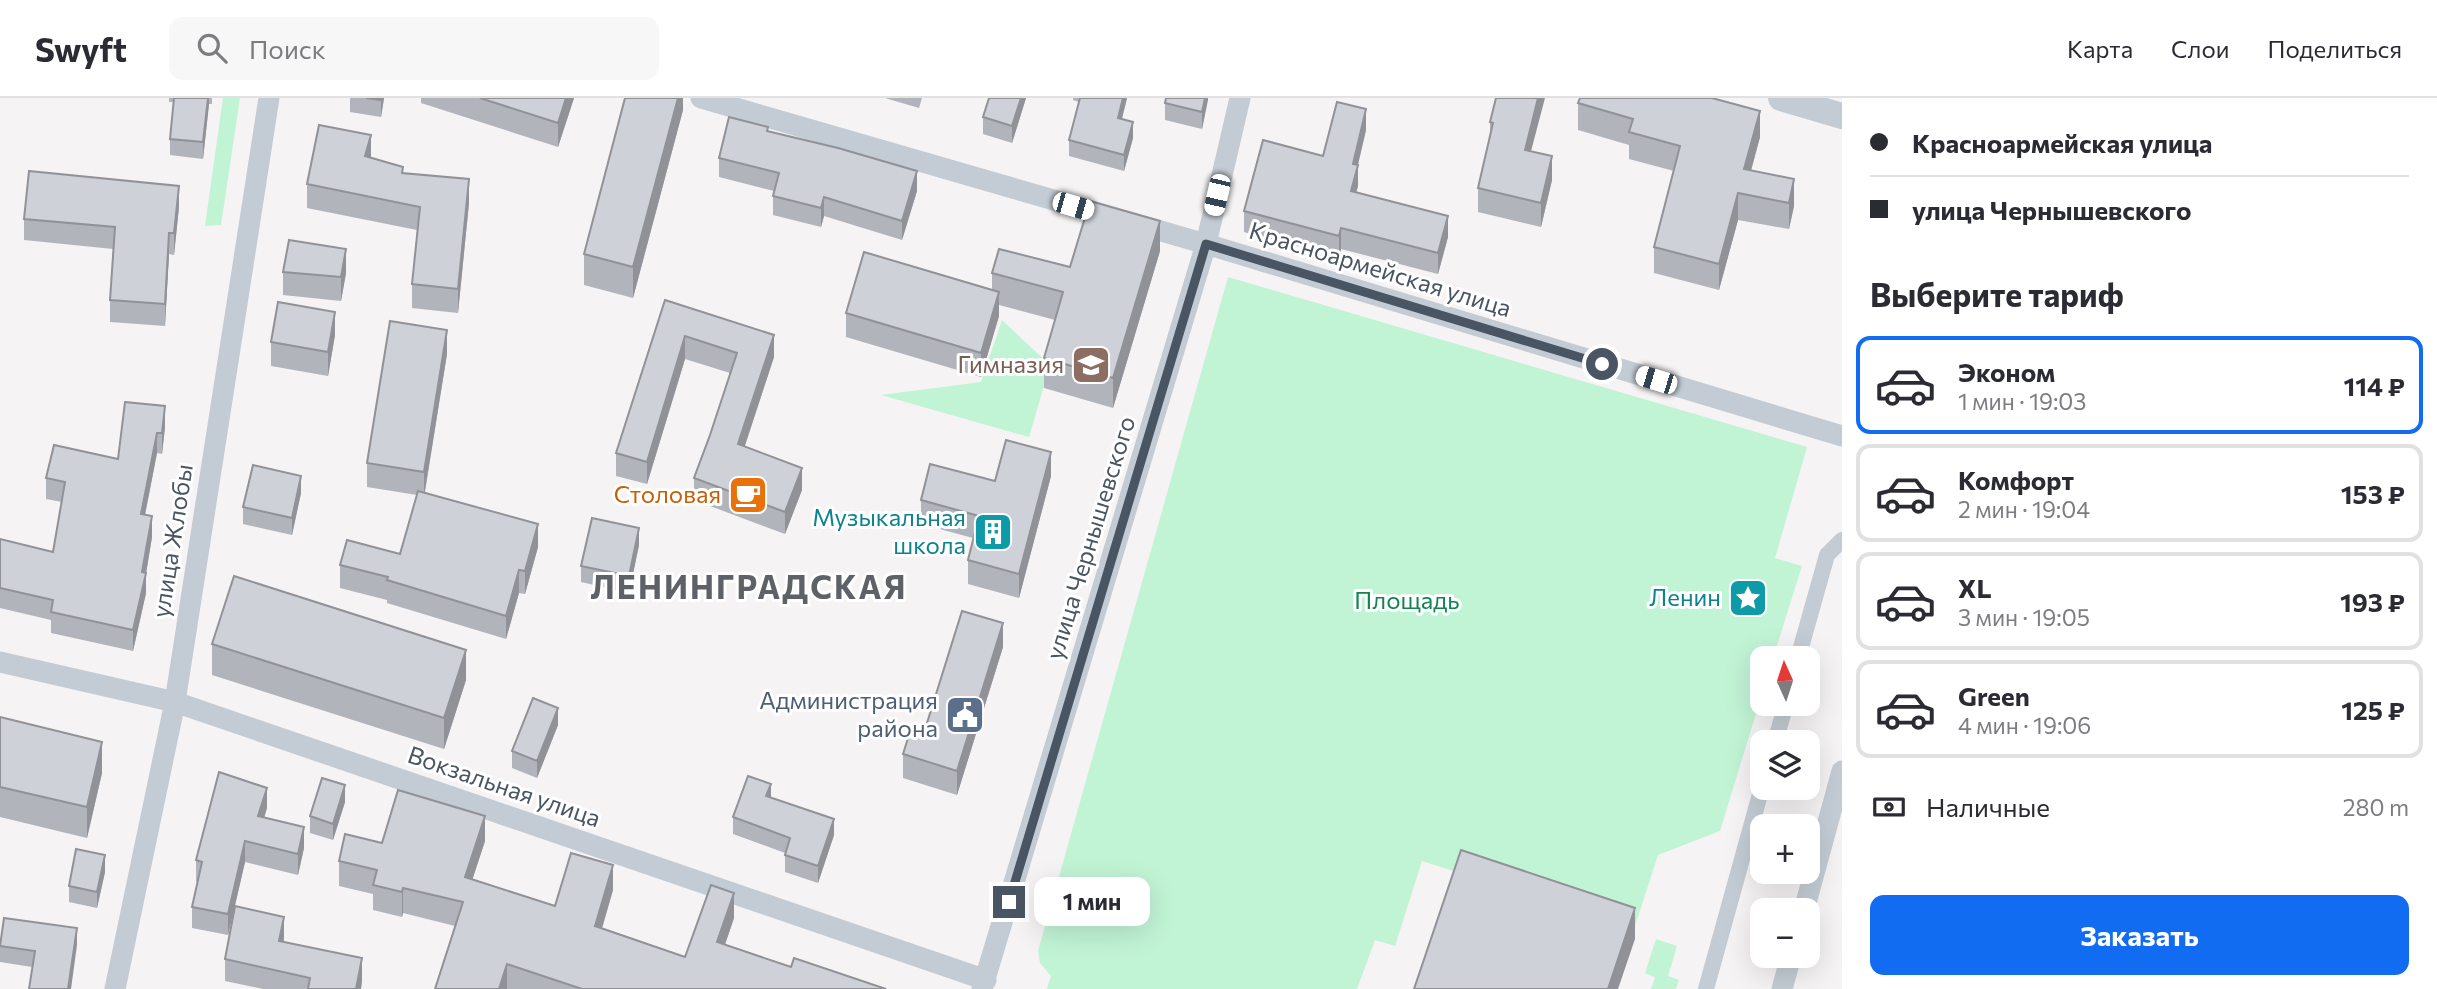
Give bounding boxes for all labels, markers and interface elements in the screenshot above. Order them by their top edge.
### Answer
search box [169,17,659,80]
text: Swyft [35,28,127,69]
icon: search [193,29,231,67]
text: Поиск [249,33,326,64]
text: Карта [2067,34,2133,63]
text: Слои [2171,34,2229,63]
text: Поделиться [2267,34,2402,63]
text: Красноармейская улица [1912,127,2212,158]
car [1203,172,1232,218]
car [1050,190,1097,222]
text: улица Чернышевского [1912,194,2192,225]
street label: Красноармейская улица [1246,215,1515,322]
text: Выберите тариф [1870,274,2124,314]
school or university icon: Гимназия [1070,344,1112,386]
route start [1586,348,1618,380]
place label: Гимназия [957,349,1064,378]
icon: car [1874,354,1937,417]
text: Эконом [1958,356,2055,387]
car [1633,364,1680,396]
text: 114 ₽ [2343,370,2405,401]
text: 1 мин · 19:03 [1958,387,2086,415]
street label: улица Чернышевского [1039,412,1140,663]
street label: улица Жлобы [145,462,198,620]
icon: car [1874,462,1937,525]
text: Комфорт [1958,464,2074,495]
cafe icon: Столовая [727,474,769,516]
text: 153 ₽ [2341,478,2405,509]
place label: Столовая [614,479,721,508]
text: 2 мин · 19:04 [1958,495,2090,523]
place label: Музыкальная школа [812,502,966,559]
building icon: Музыкальная школа [972,511,1014,553]
district label: ЛЕНИНГРАДСКАЯ [591,566,907,606]
icon: car [1874,570,1937,633]
text: XL [1958,572,1992,603]
place icon: Ленин [1727,577,1769,619]
place label: Ленин [1649,582,1721,611]
park label: Площадь [1354,585,1460,614]
text: 193 ₽ [2340,586,2405,617]
text: 3 мин · 19:05 [1958,603,2090,631]
north arrow [1750,646,1820,716]
map controls [1750,646,1820,968]
icon: car [1874,678,1937,741]
text: Green [1958,680,2030,711]
place label: Администрация района [759,685,938,742]
public building icon: Администрация района [944,694,986,736]
text: 125 ₽ [2341,694,2405,725]
text: 4 мин · 19:06 [1958,711,2091,739]
button: layers [1750,730,1820,800]
street label: Вокзальная улица [404,739,605,832]
icon: cash [1870,788,1908,826]
text: Наличные [1926,791,2050,822]
text: 280 m [2343,793,2409,821]
button: + [1750,814,1820,884]
callout: 1 мин [1034,878,1149,926]
route end [993,886,1025,918]
text: 1 мин [1063,887,1121,915]
button: Заказать [1870,895,2409,975]
button: − [1750,898,1820,968]

